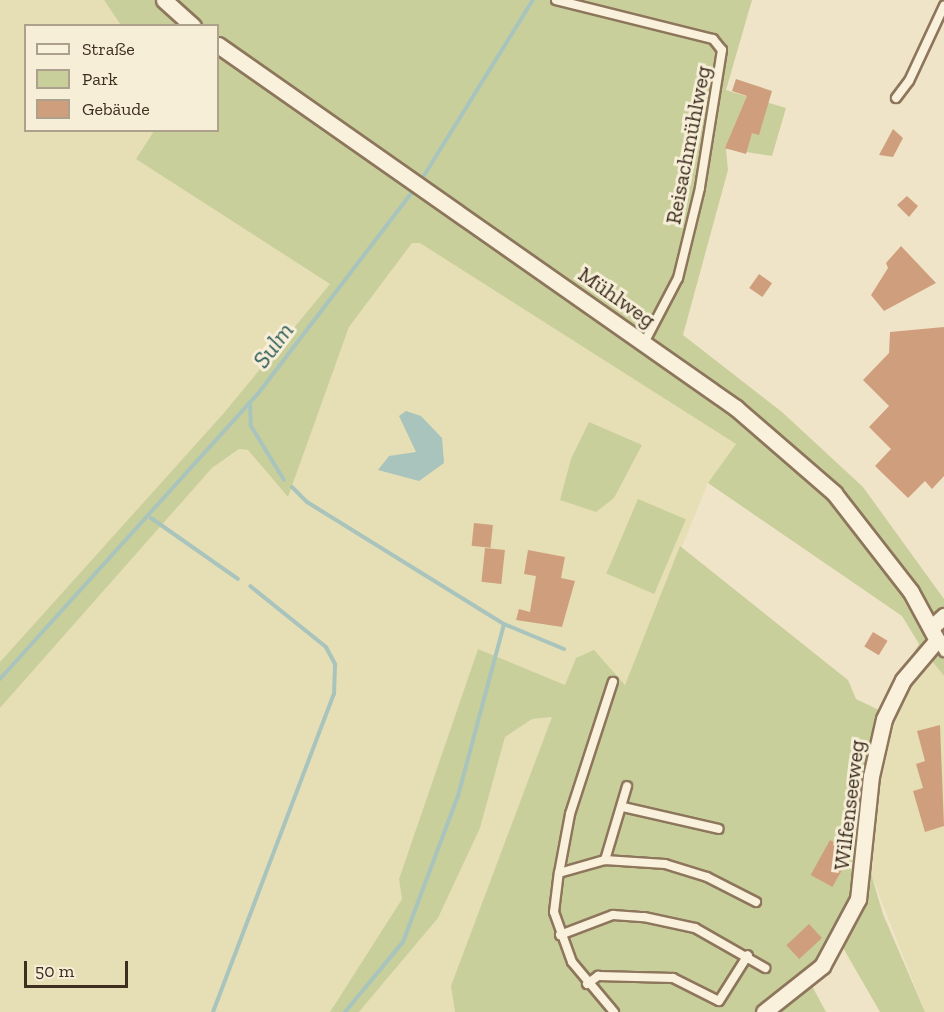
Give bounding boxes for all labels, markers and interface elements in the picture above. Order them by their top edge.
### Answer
legend [24,24,219,132]
text: Straße [82,38,135,60]
street label: Reisachmühlweg [660,64,716,226]
text: Park [82,68,118,90]
text: Gebäude [82,98,150,120]
street label: Mühlweg [573,261,661,333]
water label: Sulm [247,316,299,374]
street label: Wilfenseeweg [828,738,870,872]
scale bar [27,949,130,987]
text: 50 m [35,960,74,982]

